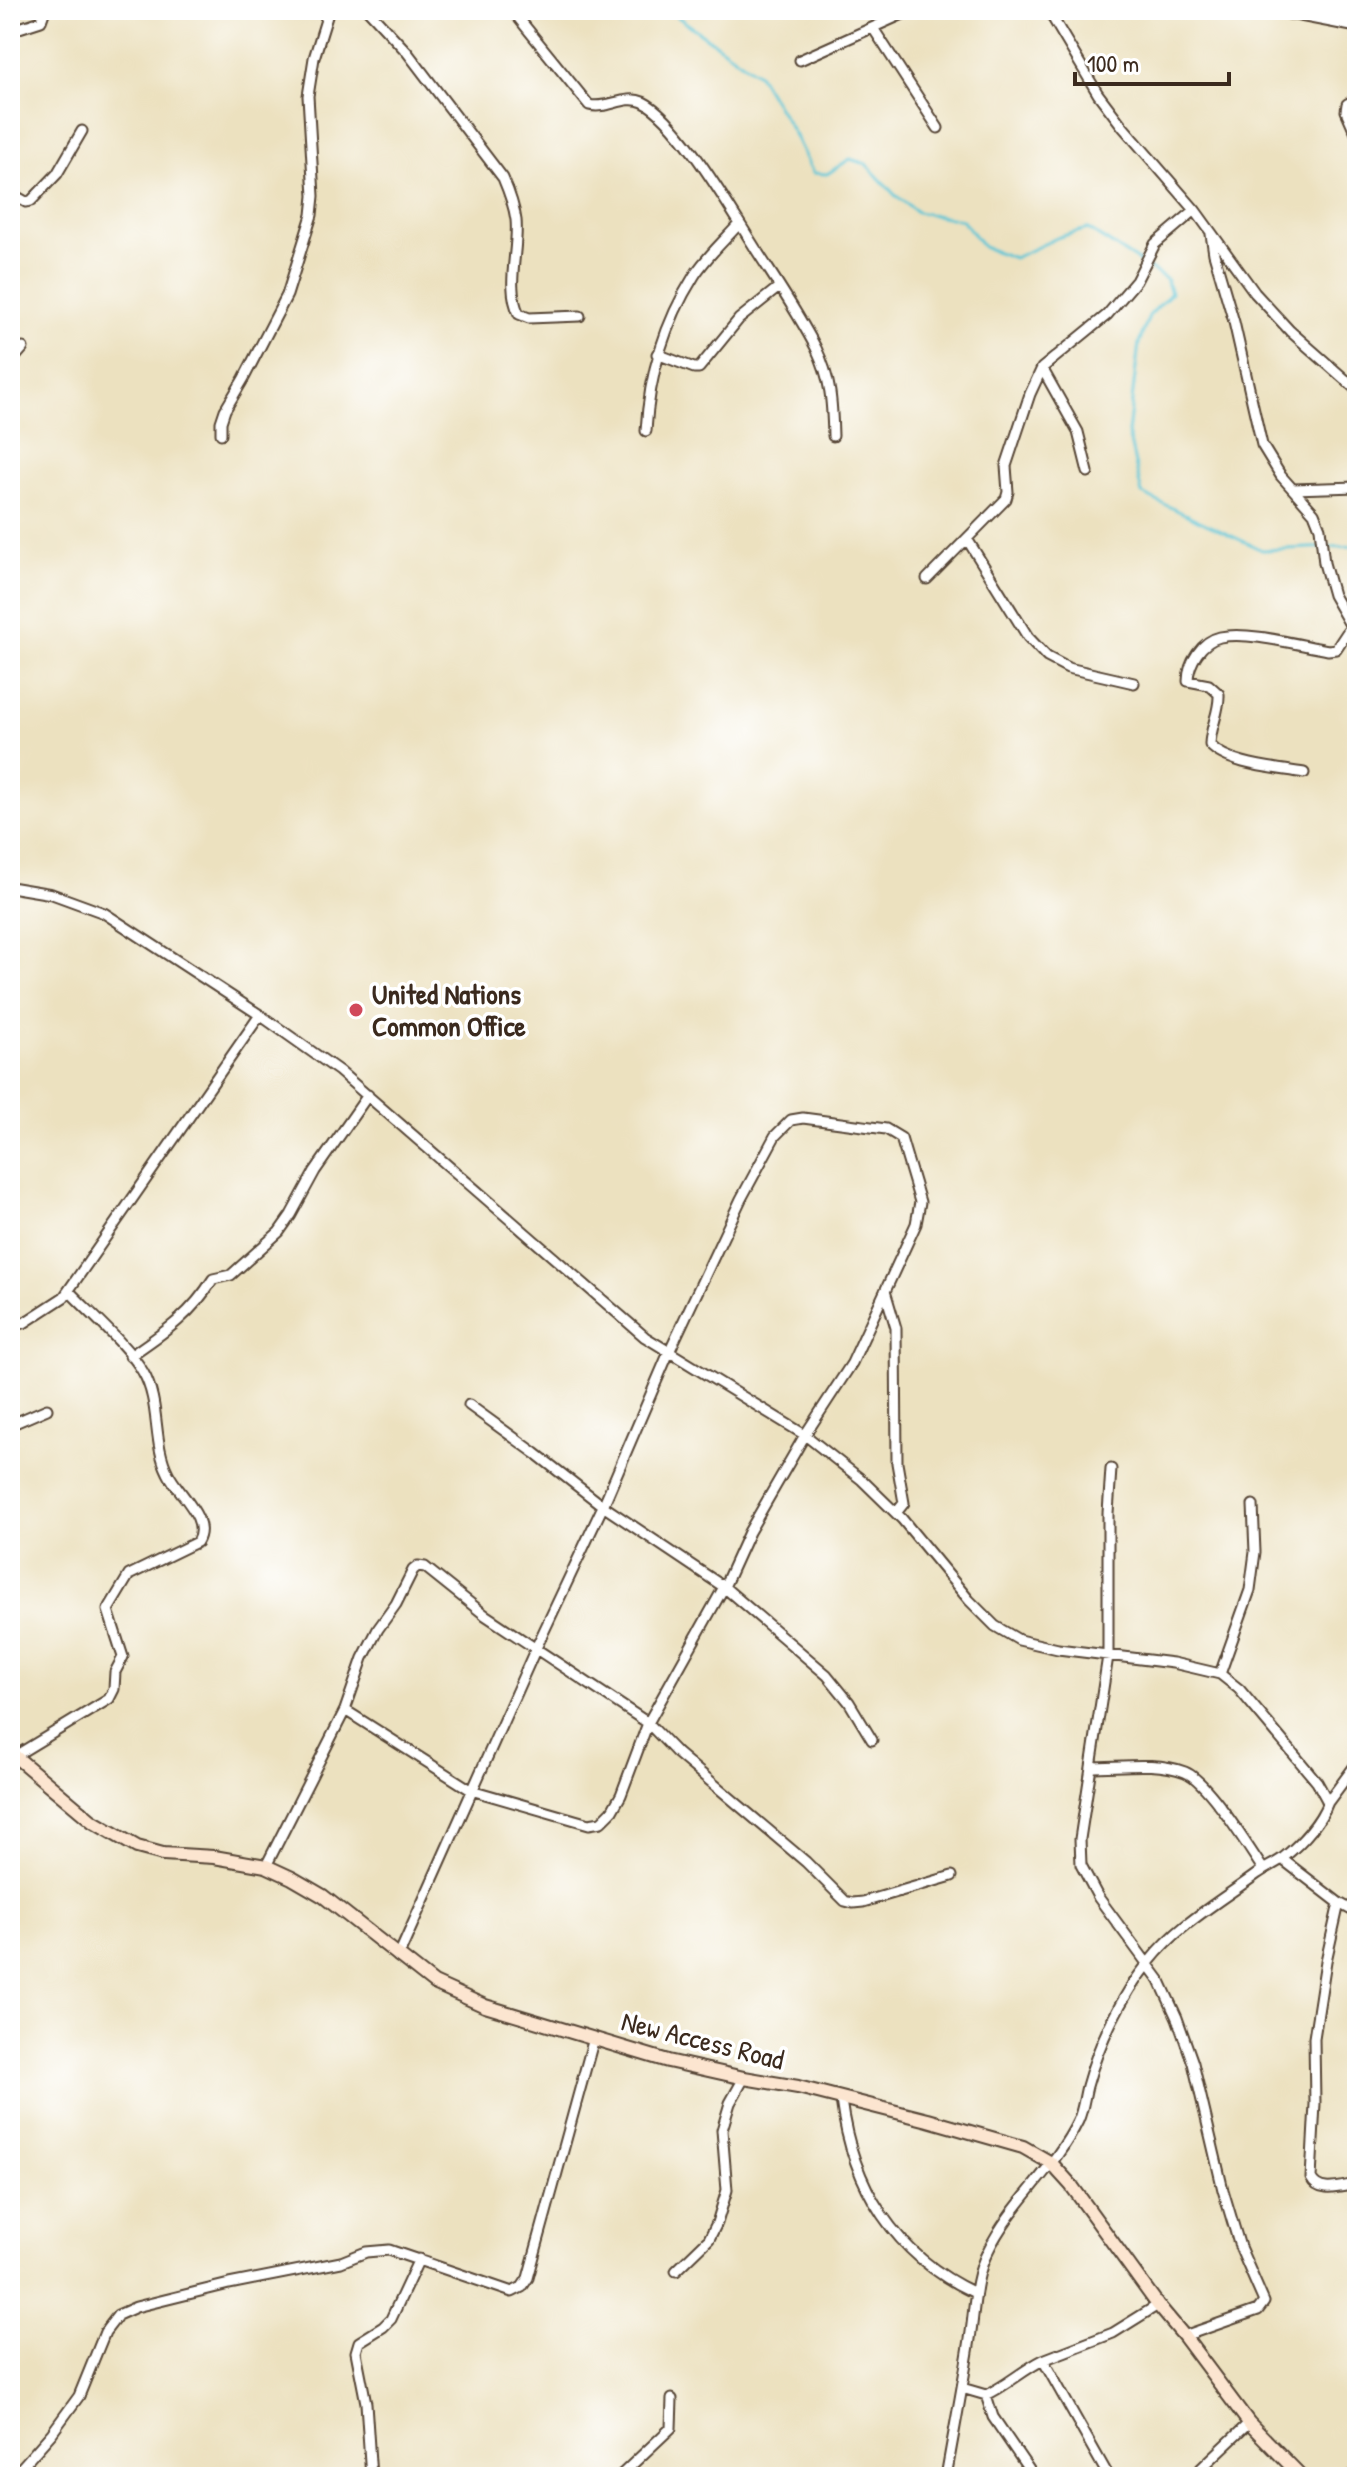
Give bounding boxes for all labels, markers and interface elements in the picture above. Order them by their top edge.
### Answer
scale bar [1075,36,1229,86]
text: 100 m [1087,47,1139,79]
place label: United Nations Common Office [372,975,526,1045]
marker: United Nations Common Office [347,1001,365,1019]
street label: New Access Road [618,2001,788,2079]

